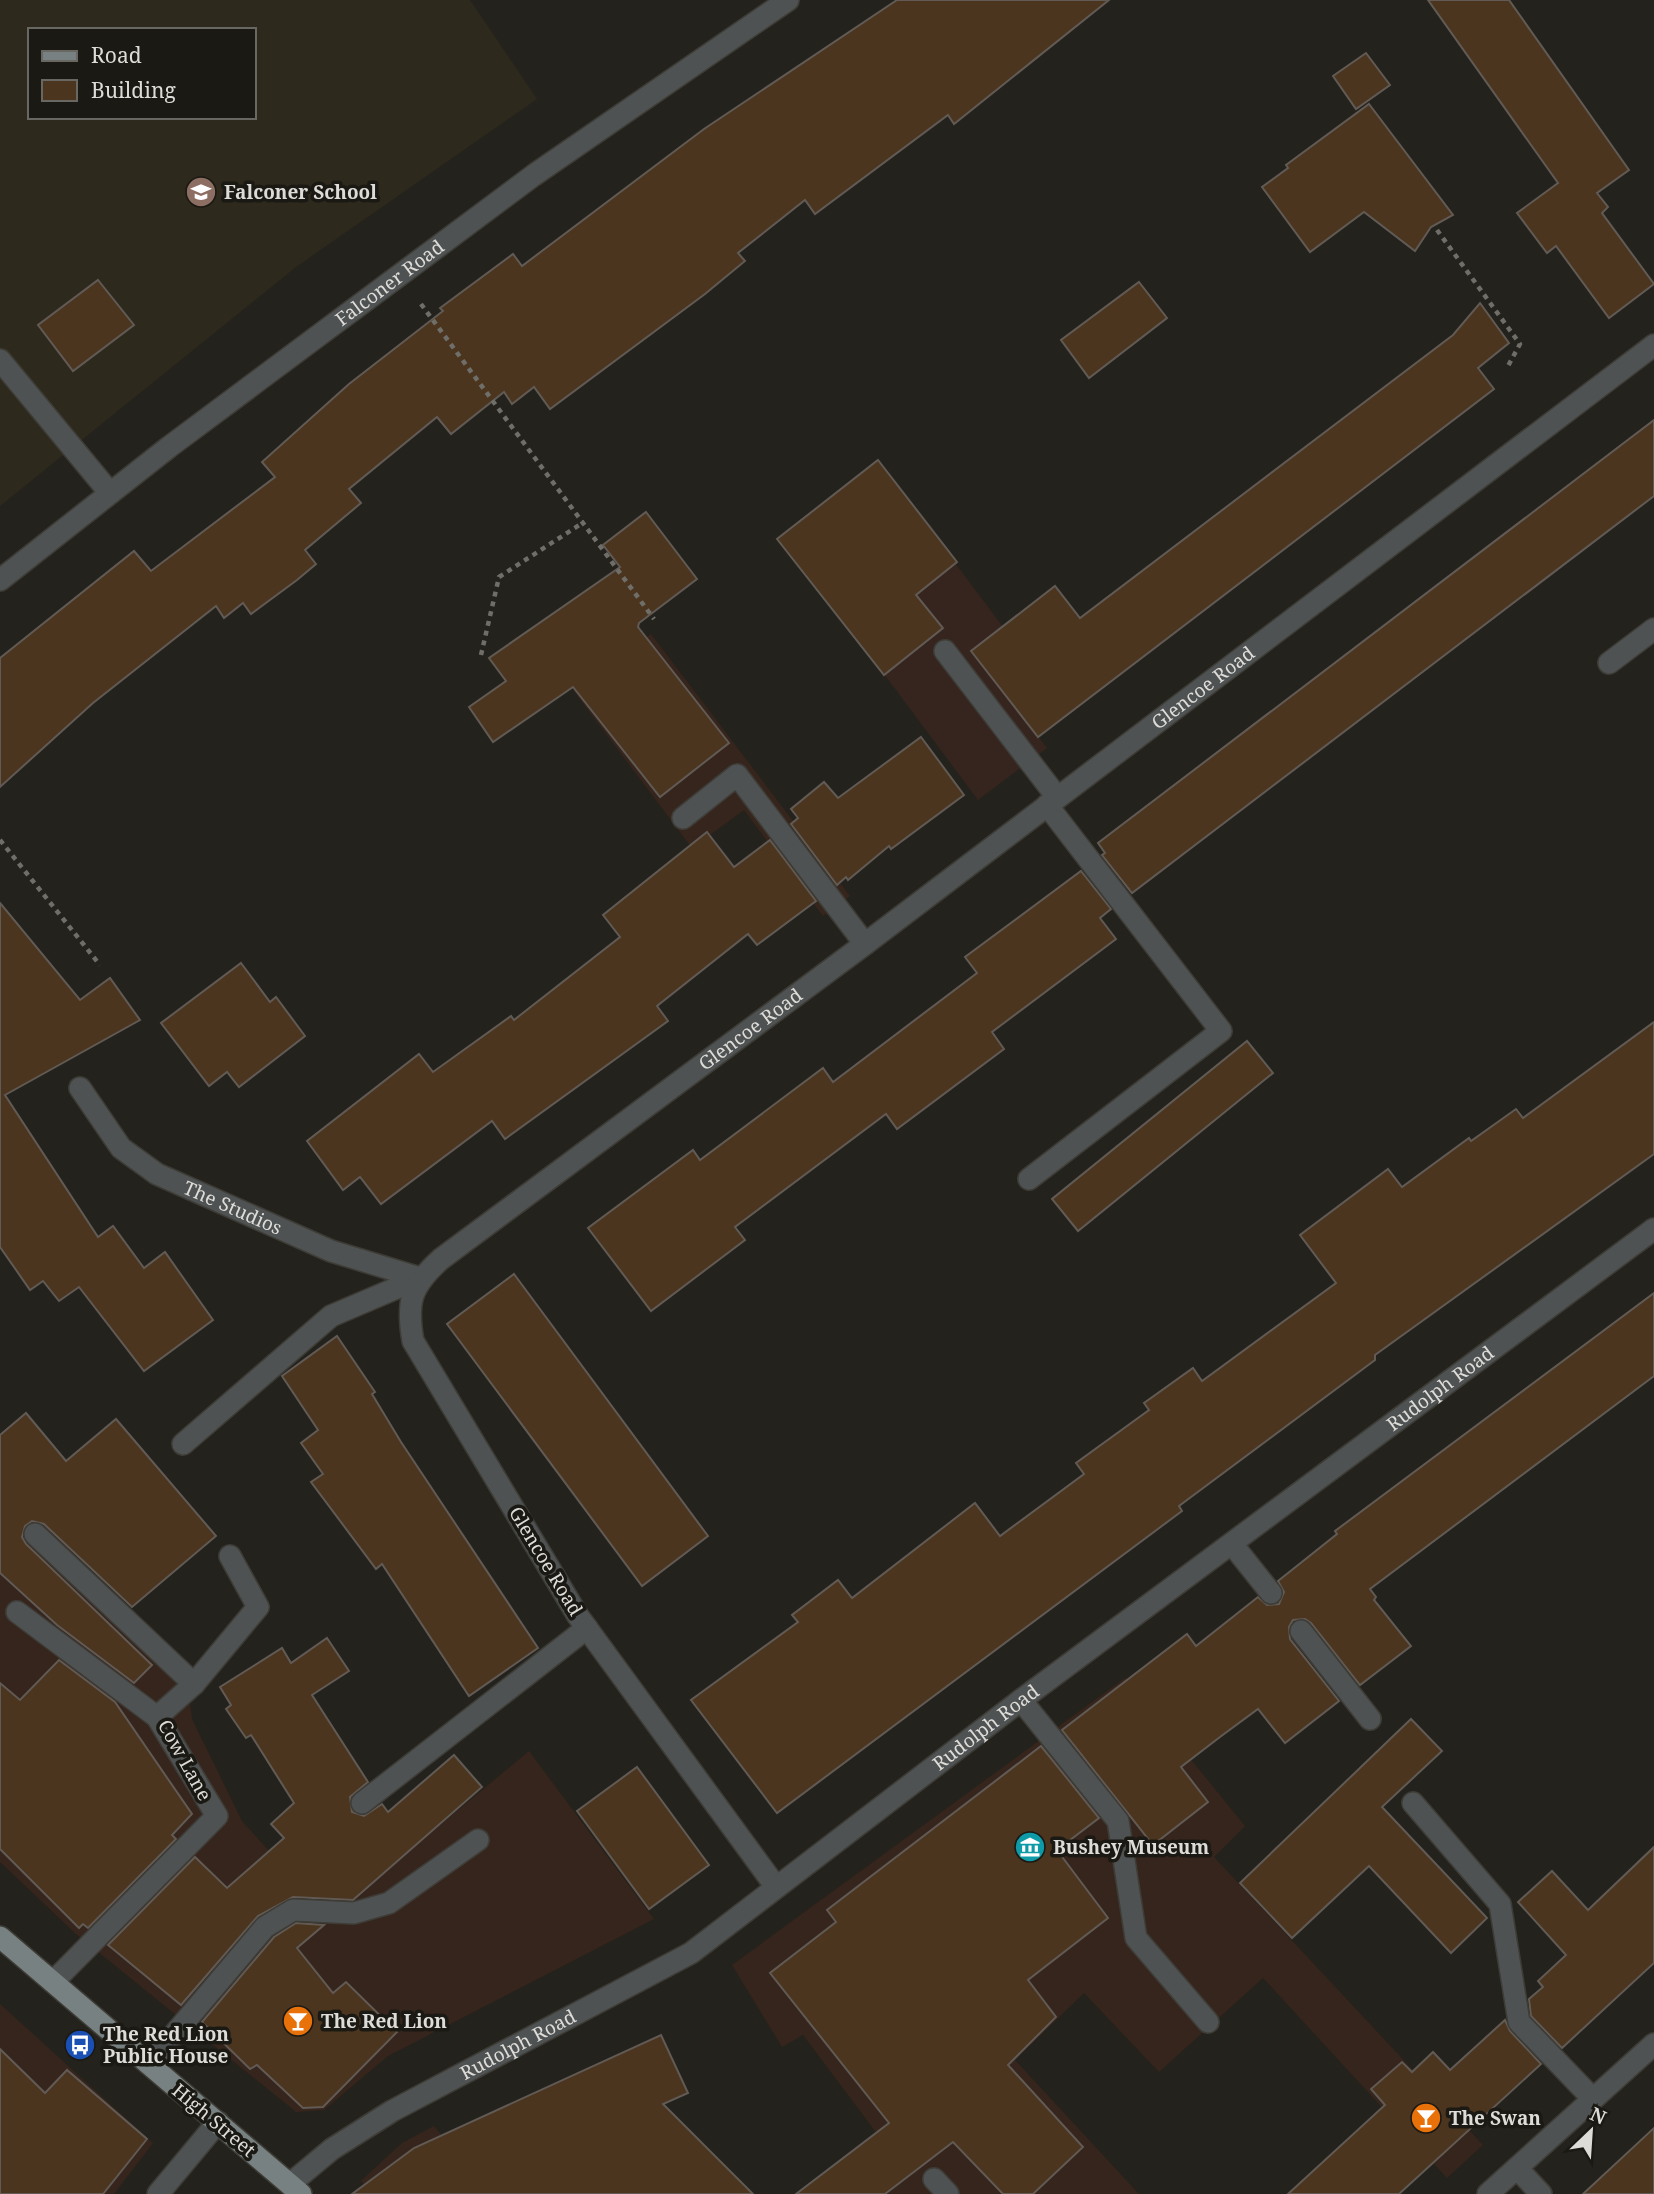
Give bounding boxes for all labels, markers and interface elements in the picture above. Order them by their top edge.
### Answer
legend [28,28,256,119]
text: Road [91,41,142,69]
text: Building [91,76,176,104]
school or university icon: Falconer School [184,175,218,209]
place label: Falconer School [224,179,377,205]
street label: Falconer Road [330,233,449,332]
street label: Glencoe Road [1146,640,1260,735]
street label: Glencoe Road [693,982,808,1076]
street label: The Studios [179,1174,286,1241]
street label: Rudolph Road [1381,1339,1499,1437]
street label: Glencoe Road [503,1502,589,1621]
street label: Rudolph Road [927,1678,1044,1776]
street label: Cow Lane [152,1715,218,1805]
museum icon: Bushey Museum [1013,1830,1047,1864]
place label: Bushey Museum [1053,1834,1210,1860]
street label: Rudolph Road [455,2003,581,2086]
bar icon: The Red Lion [281,2004,315,2038]
place label: The Red Lion [321,2008,447,2034]
place label: The Red Lion Public House [103,2021,229,2069]
bus stop icon: The Red Lion Public House [63,2028,97,2062]
street label: High Street [167,2077,261,2163]
north arrow [1556,2096,1626,2166]
bar icon: The Swan [1409,2101,1443,2135]
text: N [1586,2101,1610,2131]
place label: The Swan [1449,2105,1541,2131]

